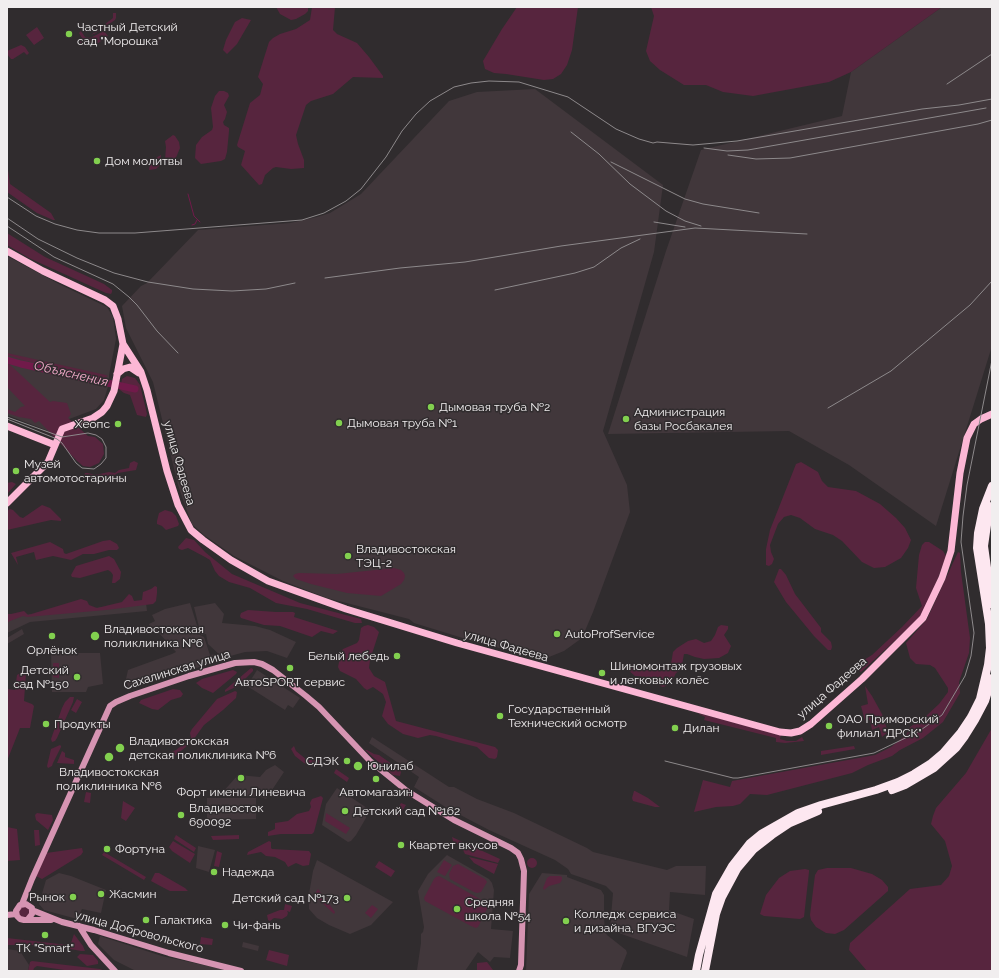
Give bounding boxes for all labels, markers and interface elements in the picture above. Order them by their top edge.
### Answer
place label: Частный Детский сад "Морошка" [77,20,178,48]
marker: Частный Детский сад "Морошка" [64,29,74,39]
place label: Дом молитвы [105,154,182,168]
marker: Дом молитвы [92,156,102,166]
water label: Объяснения [32,358,110,390]
place label: Дымовая труба №2 [439,400,550,414]
marker: Дымовая труба №2 [426,402,436,412]
place label: Администрация базы Росбакалея [634,405,732,433]
marker: Администрация базы Росбакалея [621,414,631,424]
place label: Дымовая труба №1 [347,416,457,430]
place label: Хеопс [75,417,110,431]
marker: Дымовая труба №1 [334,418,344,428]
marker: Хеопс [113,419,123,429]
street label: улица Фадеева [160,419,198,507]
place label: Музей автомотостарины [24,457,127,485]
marker: Музей автомотостарины [11,466,21,476]
place label: Владивостокская ТЭЦ-2 [356,542,456,570]
marker: Владивостокская ТЭЦ-2 [343,551,353,561]
place label: Владивостокская поликлиника №6 [104,622,204,650]
street label: улица Фадеева [462,627,550,665]
place label: AutoProfService [565,627,655,641]
marker: AutoProfService [552,629,562,639]
marker: Владивостокская поликлиника №6 [89,630,101,642]
marker: Орлёнок [47,631,57,641]
place label: Орлёнок [27,643,77,657]
street label: Сахалинская улица [122,647,232,693]
place label: Белый лебедь [308,649,389,663]
marker: Белый лебедь [392,651,402,661]
street label: улица Фадеева [794,654,870,722]
place label: Шиномонтаж грузовых и легковых колёс [610,659,742,687]
place label: Детский сад №150 [13,663,69,691]
marker: АвтоSPORT сервис [285,663,295,673]
marker: Шиномонтаж грузовых и легковых колёс [597,668,607,678]
marker: Детский сад №150 [72,672,82,682]
place label: АвтоSPORT сервис [235,675,345,689]
place label: Государственный Технический осмотр [508,702,627,730]
marker: Государственный Технический осмотр [495,711,505,721]
place label: ОАО Приморский филиал "ДРСК" [837,712,939,740]
place label: Продукты [54,717,111,731]
marker: Продукты [41,719,51,729]
place label: Дилан [683,721,719,735]
marker: ОАО Приморский филиал "ДРСК" [824,721,834,731]
marker: Дилан [670,723,680,733]
place label: Владивостокская детская поликлиника №6 [129,734,276,762]
marker: Владивостокская детская поликлиника №6 [114,742,126,754]
marker: Владивостокская поликлинника №6 [103,751,115,763]
place label: СДЭК [306,754,339,768]
marker: СДЭК [342,756,352,766]
place label: Юнилаб [367,759,414,773]
marker: Юнилаб [352,760,364,772]
place label: Владивостокская поликлинника №6 [56,765,162,793]
marker: Форт имени Линевича [236,773,246,783]
marker: Автомагазин [371,774,381,784]
place label: Форт имени Линевича [177,785,305,799]
place label: Автомагазин [339,785,413,799]
place label: Владивосток 690092 [189,801,264,829]
place label: Детский сад №162 [353,804,460,818]
marker: Детский сад №162 [340,806,350,816]
marker: Владивосток 690092 [176,810,186,820]
place label: Квартет вкусов [409,838,498,852]
marker: Квартет вкусов [396,840,406,850]
place label: Фортуна [115,842,165,856]
marker: Фортуна [102,844,112,854]
place label: Надежда [222,865,274,879]
marker: Надежда [209,867,219,877]
place label: Жасмин [109,887,156,901]
marker: Жасмин [96,889,106,899]
place label: Рынок [29,890,65,904]
place label: Детский сад №173 [232,891,339,905]
marker: Рынок [68,892,78,902]
marker: Детский сад №173 [342,893,352,903]
place label: Средняя школа №54 [465,895,531,923]
marker: Средняя школа №54 [452,904,462,914]
place label: Колледж сервиса и дизайна, ВГУЭС [574,907,676,935]
street label: улица Добровольского [73,908,205,956]
place label: Галактика [154,913,212,927]
marker: Галактика [141,915,151,925]
marker: Колледж сервиса и дизайна, ВГУЭС [561,916,571,926]
place label: Чи-фань [233,918,281,932]
marker: Чи-фань [220,920,230,930]
marker: ТК "Smart" [40,930,50,940]
place label: ТК "Smart" [16,941,74,955]

